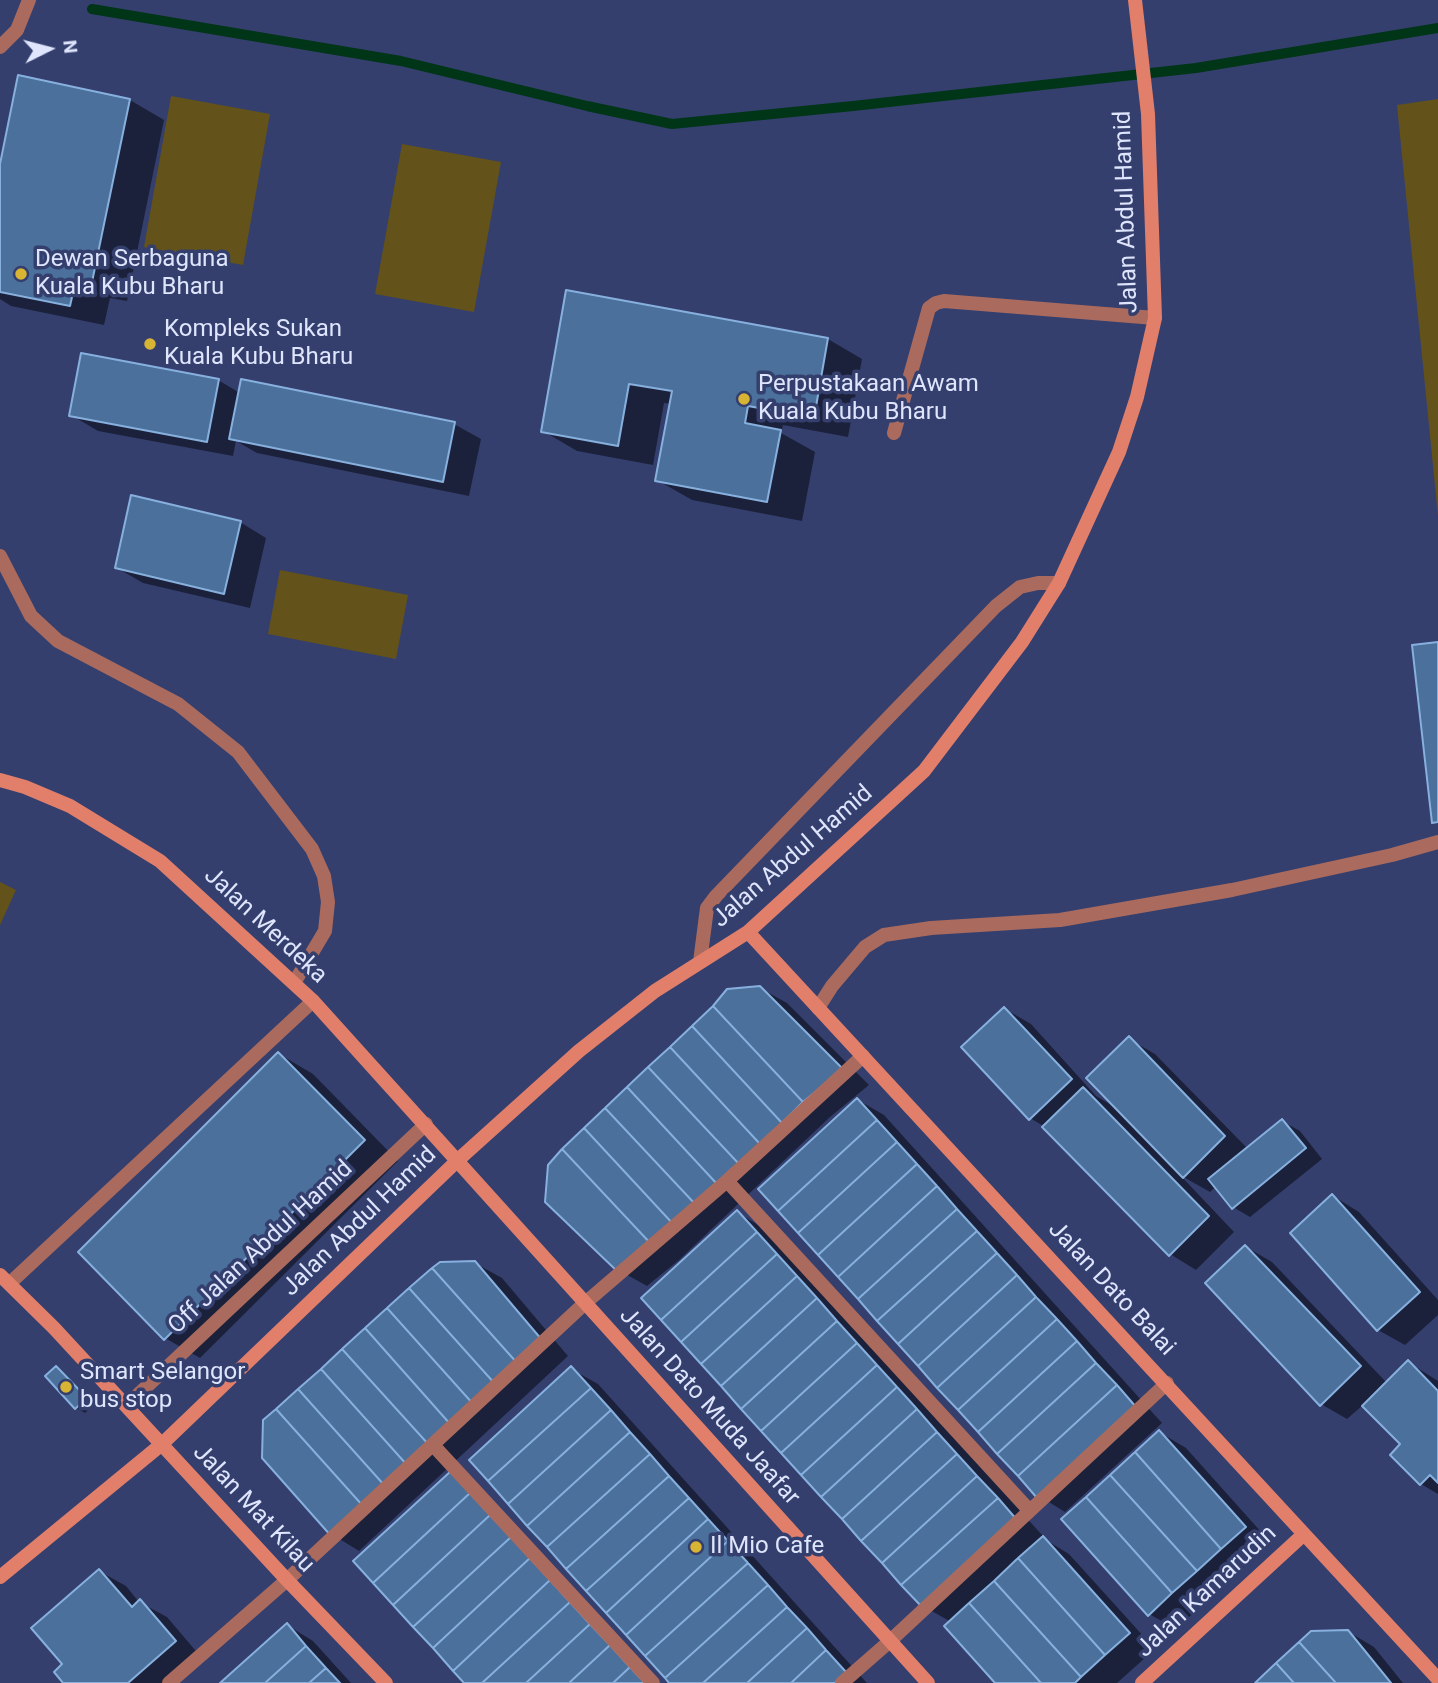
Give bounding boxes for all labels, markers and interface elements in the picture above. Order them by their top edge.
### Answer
north arrow [14,14,84,84]
text: N [58,39,83,55]
street label: Jalan Abdul Hamid [1109,110,1145,314]
place label: Dewan Serbaguna Kuala Kubu Bharu [35,246,228,302]
marker: Dewan Serbaguna Kuala Kubu Bharu [13,266,29,282]
place label: Kompleks Sukan Kuala Kubu Bharu [164,316,353,372]
marker: Kompleks Sukan Kuala Kubu Bharu [142,336,158,352]
place label: Perpustakaan Awam Kuala Kubu Bharu [758,371,979,427]
marker: Perpustakaan Awam Kuala Kubu Bharu [736,391,752,407]
street label: Jalan Abdul Hamid [707,780,879,934]
street label: Jalan Merdeka [198,862,332,990]
street label: Jalan Abdul Hamid [277,1141,443,1303]
street label: Off Jalan Abdul Hamid [163,1155,359,1341]
street label: Jalan Dato Balai [1041,1216,1181,1362]
street label: Jalan Dato Muda Jaafar [613,1302,805,1512]
place label: Smart Selangor bus stop [80,1359,245,1415]
marker: Smart Selangor bus stop [58,1379,74,1395]
street label: Jalan Mat Kilau [186,1439,320,1579]
street label: Jalan Kamarudin [1131,1520,1283,1664]
place label: Il Mio Cafe [710,1533,824,1561]
marker: Il Mio Cafe [688,1539,704,1555]

